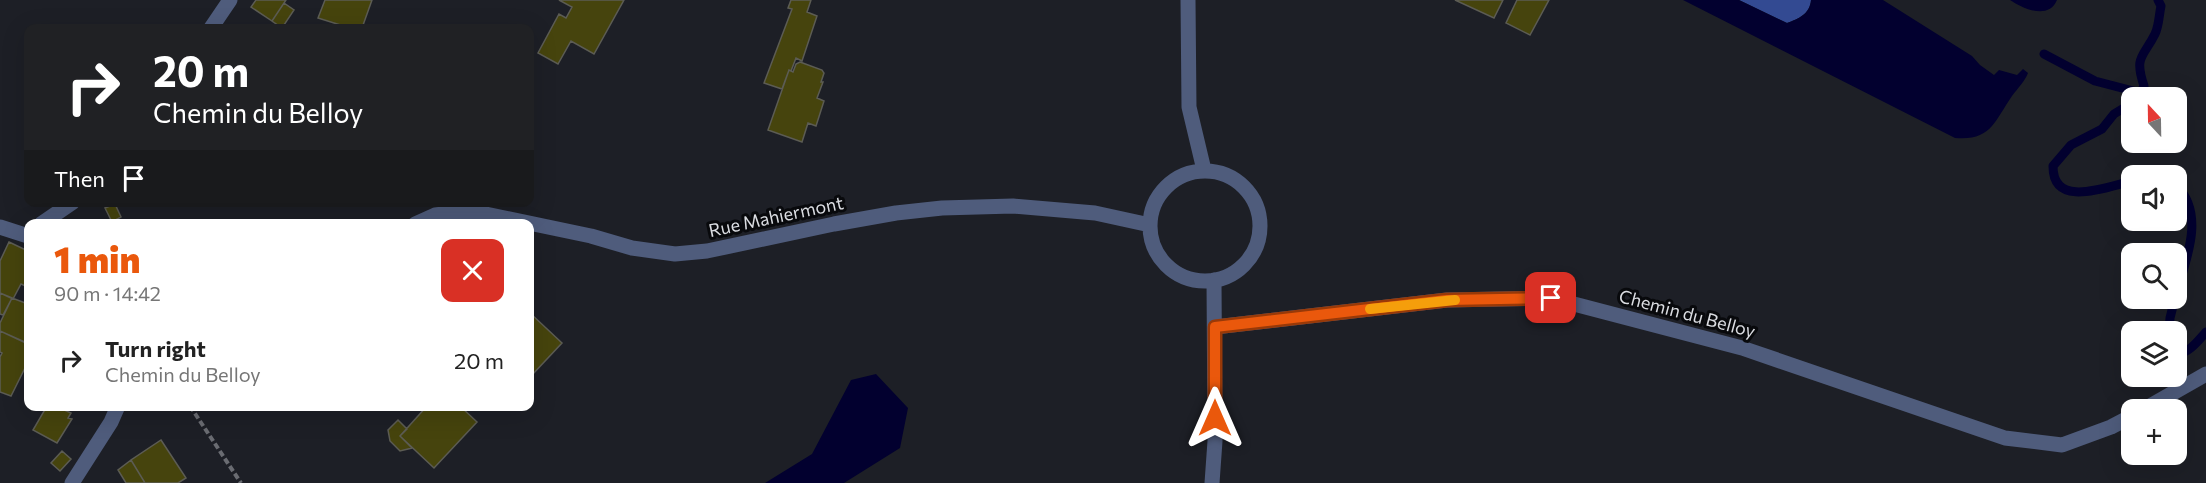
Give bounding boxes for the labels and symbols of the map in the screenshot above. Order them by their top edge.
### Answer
north arrow [2121,87,2187,153]
street label: Rue Mahiermont [706,191,845,241]
pin [1525,272,1576,323]
street label: Chemin du Belloy [1617,284,1758,342]
position arrow [1183,386,1247,450]

